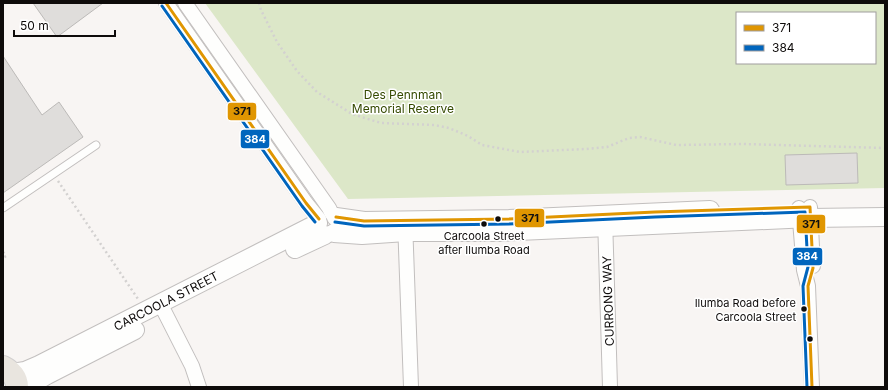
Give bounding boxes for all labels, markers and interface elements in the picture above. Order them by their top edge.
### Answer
scale bar [14,12,115,38]
legend [736,12,876,64]
text: 50 m [20,18,49,33]
text: 371 [772,20,791,35]
text: 384 [772,40,795,55]
park label: Des Pennman Memorial Reserve [352,87,454,116]
line badge: 371 [227,102,257,121]
text: 371 [233,104,251,118]
line badge: 384 [240,129,270,149]
text: 384 [244,132,266,146]
line badge: 371 [514,208,545,228]
text: 371 [521,211,539,225]
unlabelled marker [493,214,503,224]
line badge: 371 [796,214,826,234]
text: 371 [802,217,820,231]
marker: Carcoola Street after Ilumba Road [479,219,489,229]
place label: Carcoola Street after Ilumba Road [438,229,530,257]
line badge: 384 [792,247,823,266]
text: 384 [796,249,818,263]
street label: CURRONG WAY [599,256,617,346]
street label: CARCOOLA STREET [111,268,221,334]
place label: Ilumba Road before Carcoola Street [695,296,796,324]
marker: Ilumba Road before Carcoola Street [799,304,809,314]
unlabelled marker [805,334,815,344]

